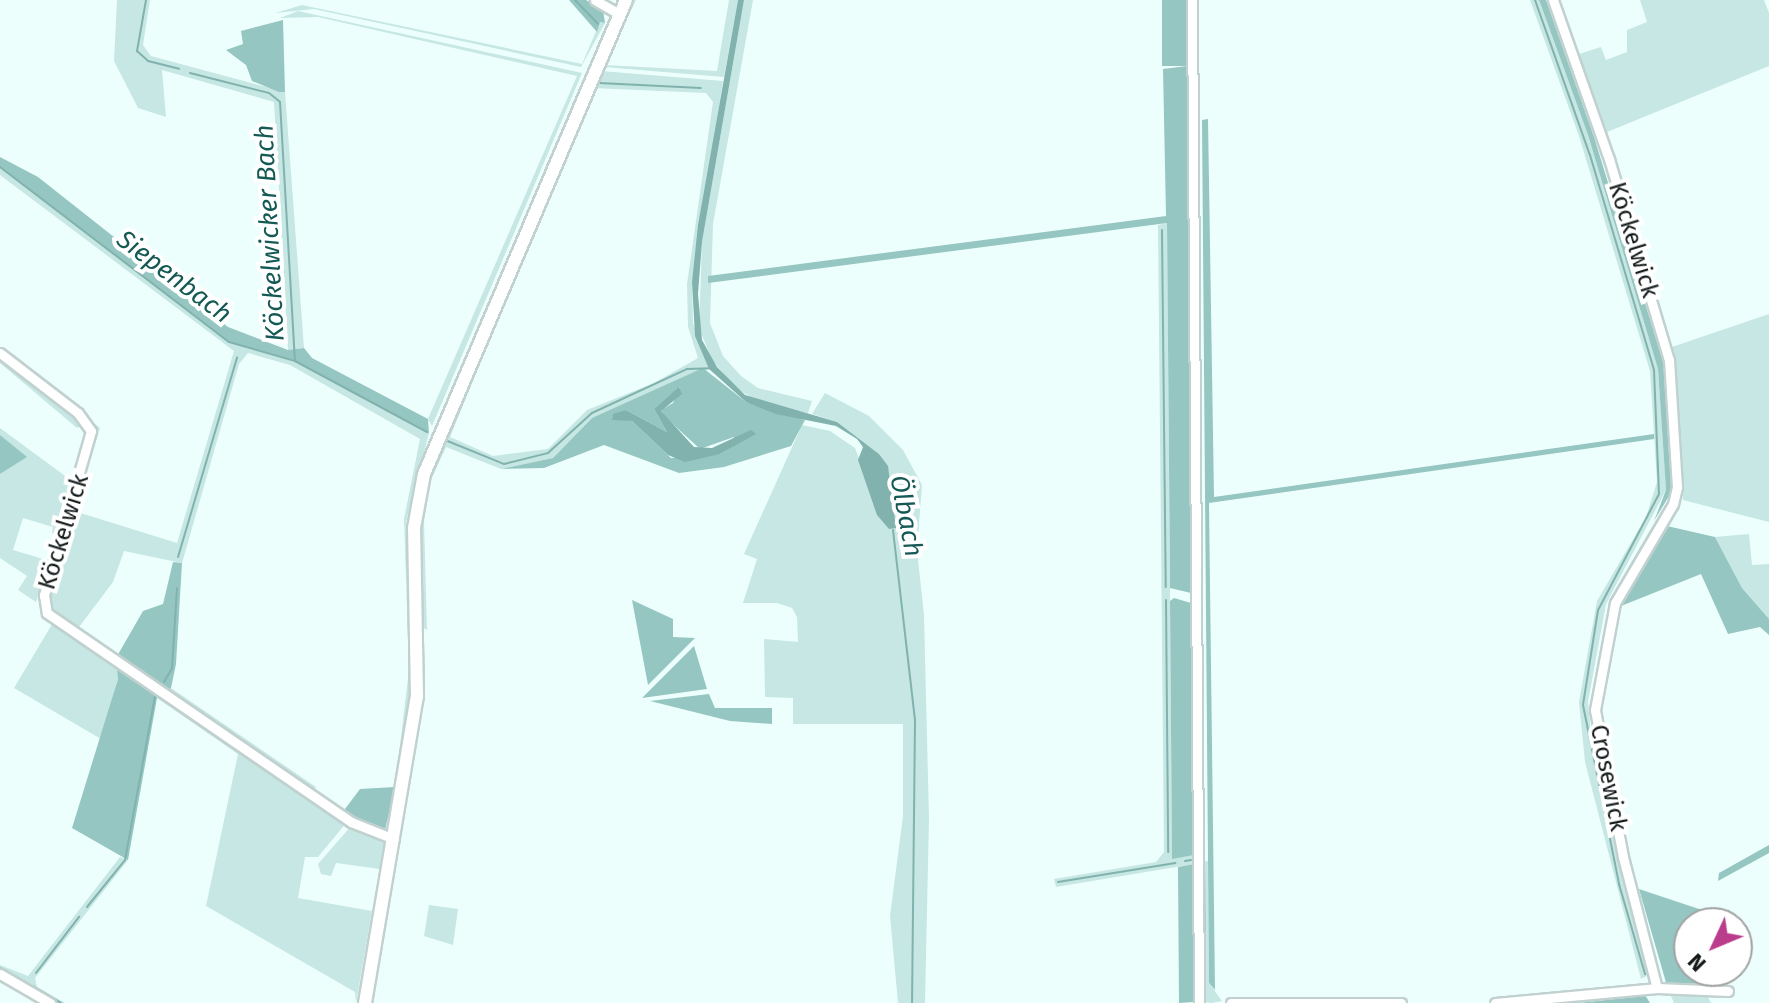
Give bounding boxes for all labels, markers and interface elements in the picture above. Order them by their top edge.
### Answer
water label: Köckelwicker Bach [249,124,291,342]
street label: Köckelwick [1602,179,1664,301]
water label: Siepenbach [110,224,238,330]
street label: Köckelwick [33,471,95,593]
water label: Ölbach [883,473,929,559]
street label: Crosewick [1584,722,1632,834]
north arrow [1673,907,1753,987]
text: N [1682,948,1712,977]

